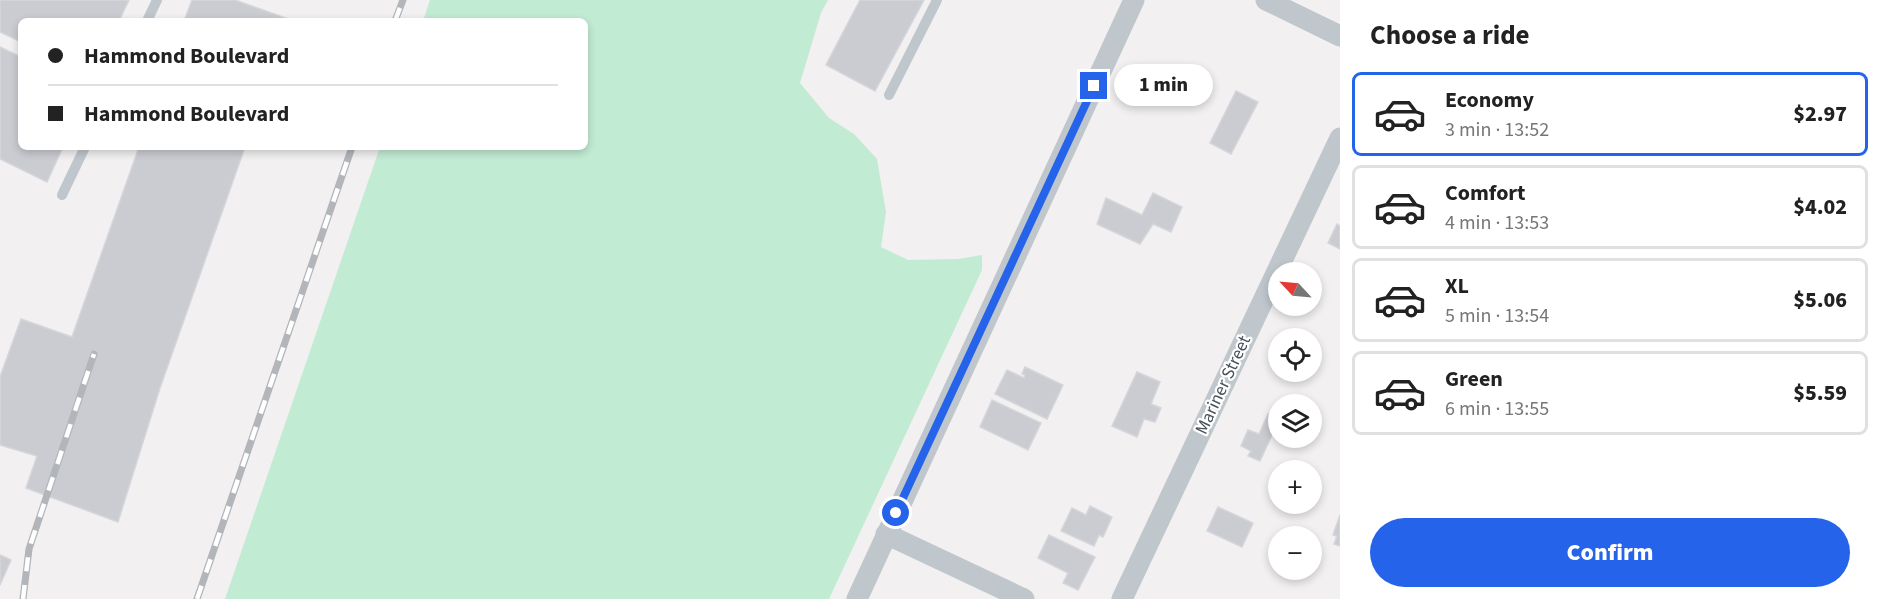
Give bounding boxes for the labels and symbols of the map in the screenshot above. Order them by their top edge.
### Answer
callout: 1 min [1115,65,1214,107]
route end [1080,72,1107,99]
north arrow [1268,262,1322,316]
street label: Mariner Street [1189,331,1257,439]
route start [882,499,909,526]

